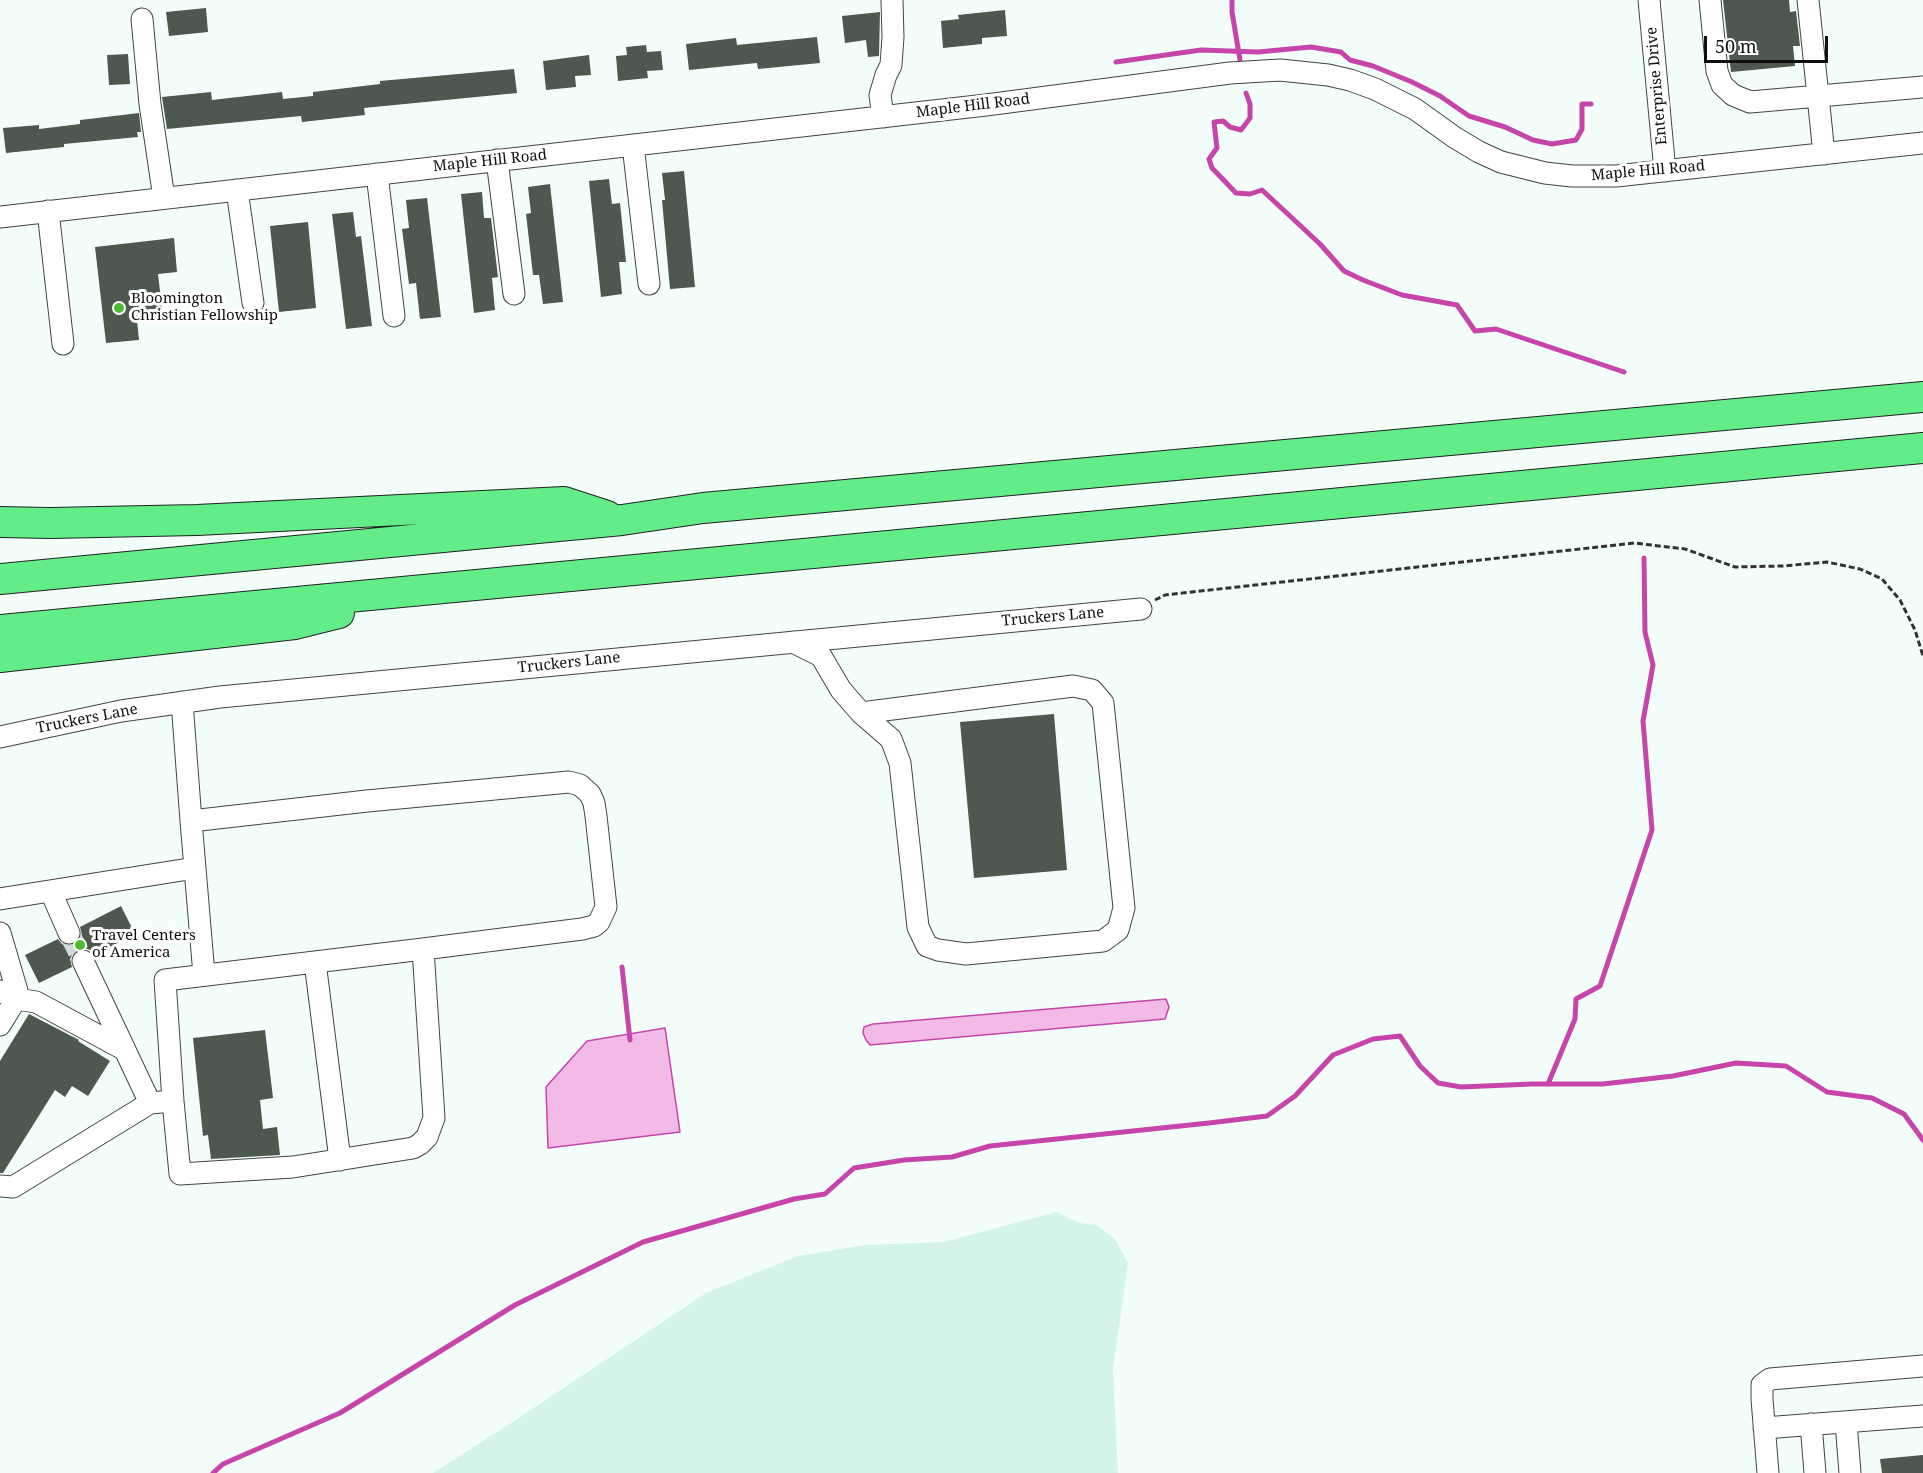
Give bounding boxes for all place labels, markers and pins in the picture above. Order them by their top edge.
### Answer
place label: Bloomington Christian Fellowship [131,290,278,325]
marker: Bloomington Christian Fellowship [112,301,126,315]
place label: Travel Centers of America [92,927,196,962]
marker: Travel Centers of America [73,938,87,952]

